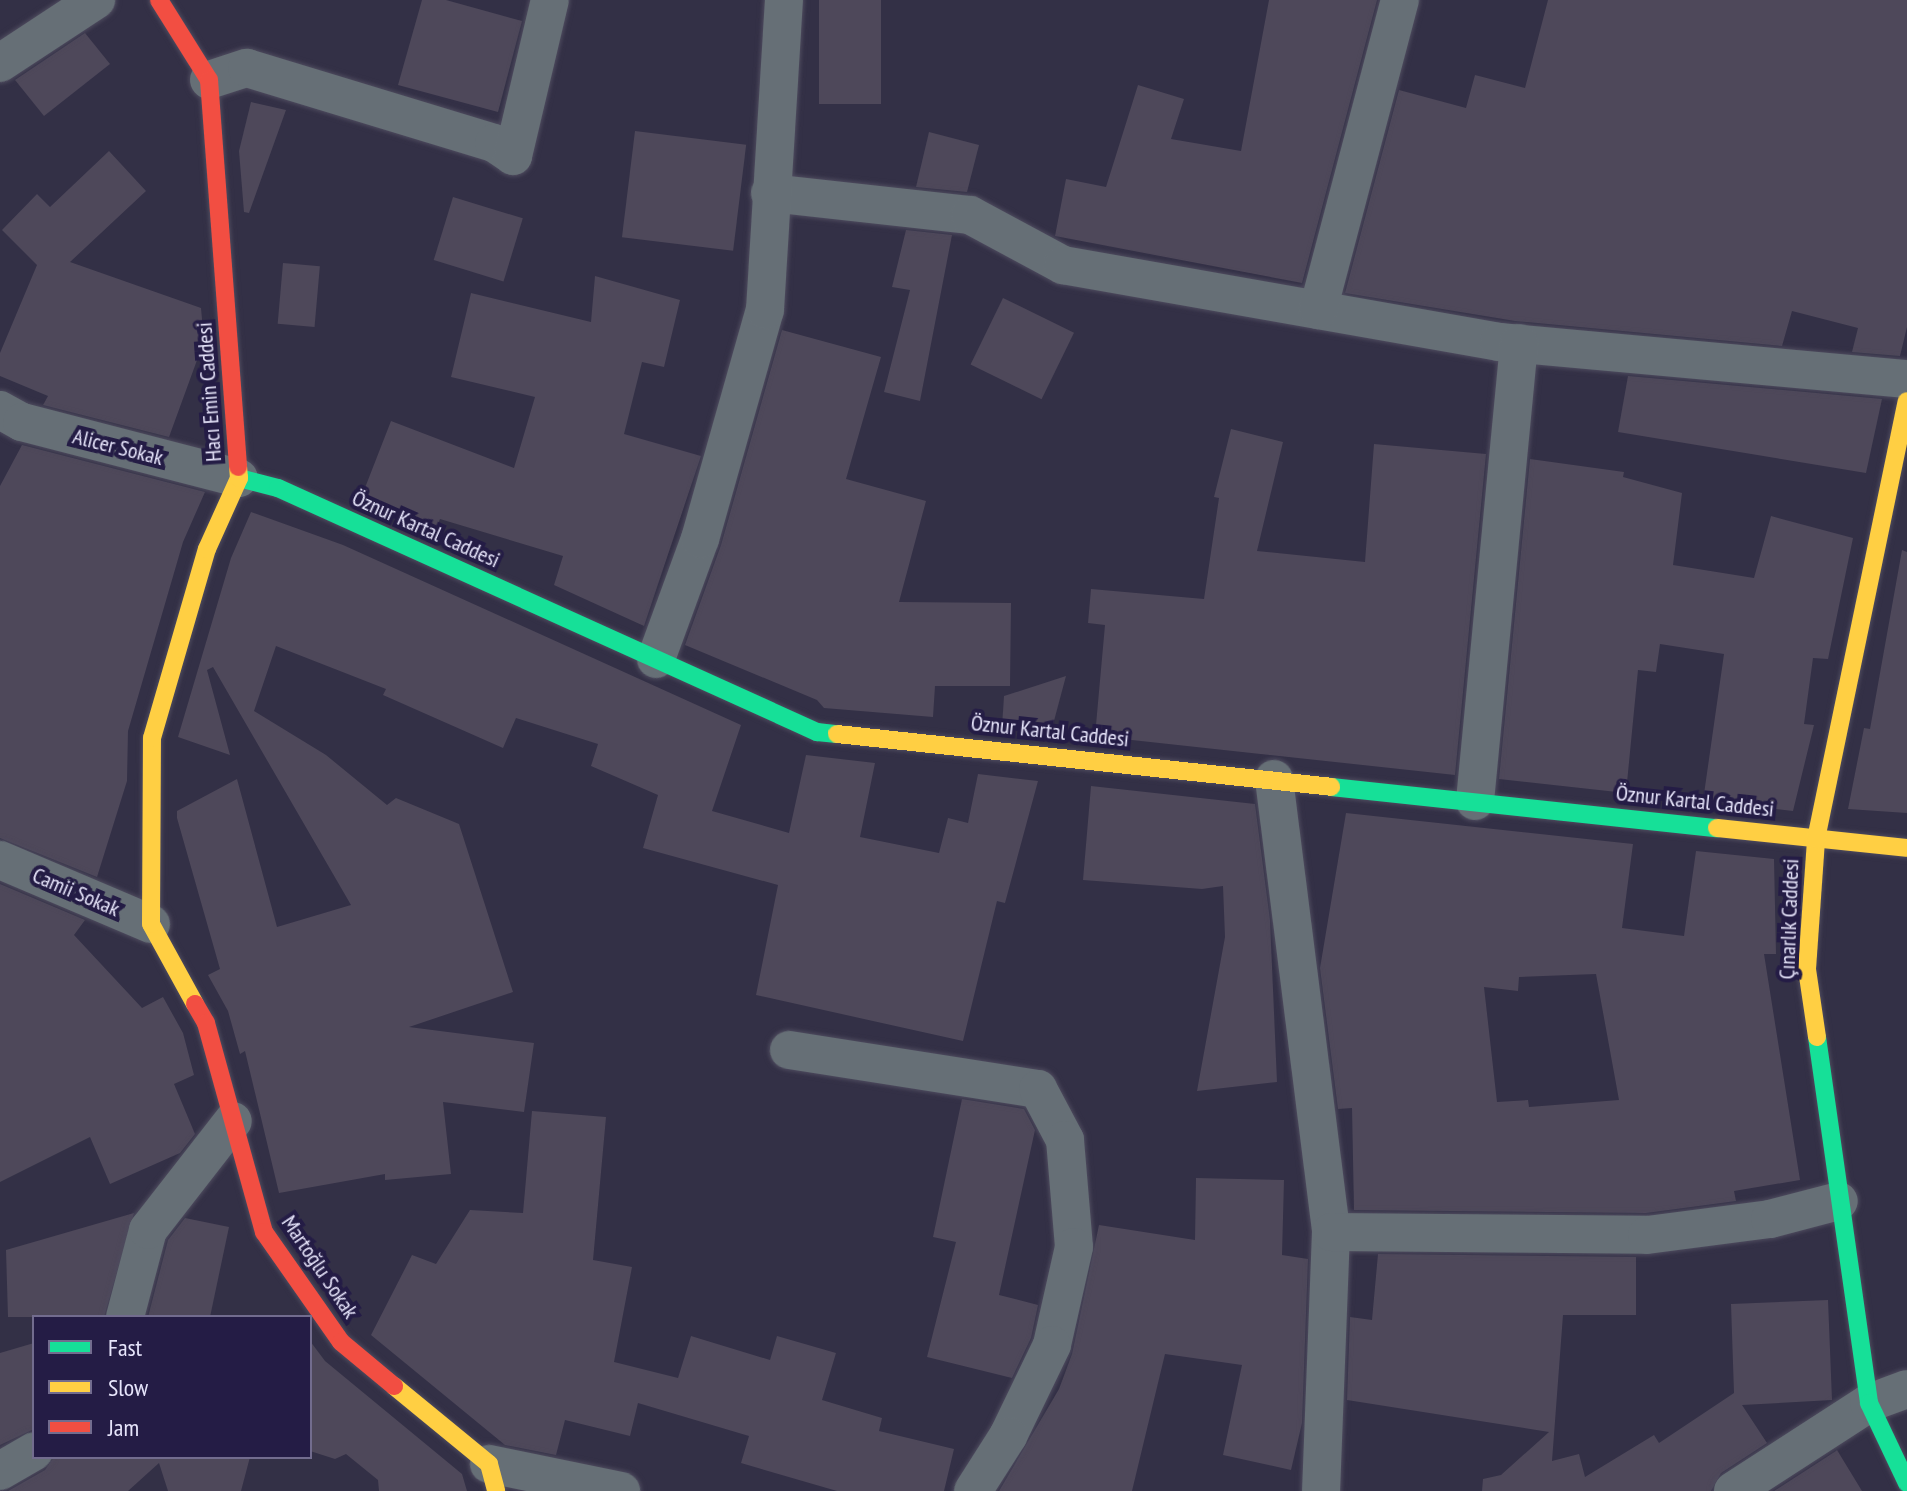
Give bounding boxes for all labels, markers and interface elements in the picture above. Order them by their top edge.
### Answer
street label: Hacı Emin Caddesi [191,321,227,463]
street label: Alicer Sokak [70,423,166,471]
street label: Öznur Kartal Caddesi [348,485,504,573]
street label: Öznur Kartal Caddesi [970,710,1130,752]
street label: Öznur Kartal Caddesi [1615,780,1775,822]
street label: Çınarlık Caddesi [1774,858,1804,980]
street label: Camii Sokak [29,862,123,922]
street label: Martoğlu Sokak [276,1211,364,1323]
legend [32,1315,312,1459]
text: Fast [108,1332,142,1363]
text: Slow [108,1372,148,1403]
text: Jam [108,1412,139,1443]

